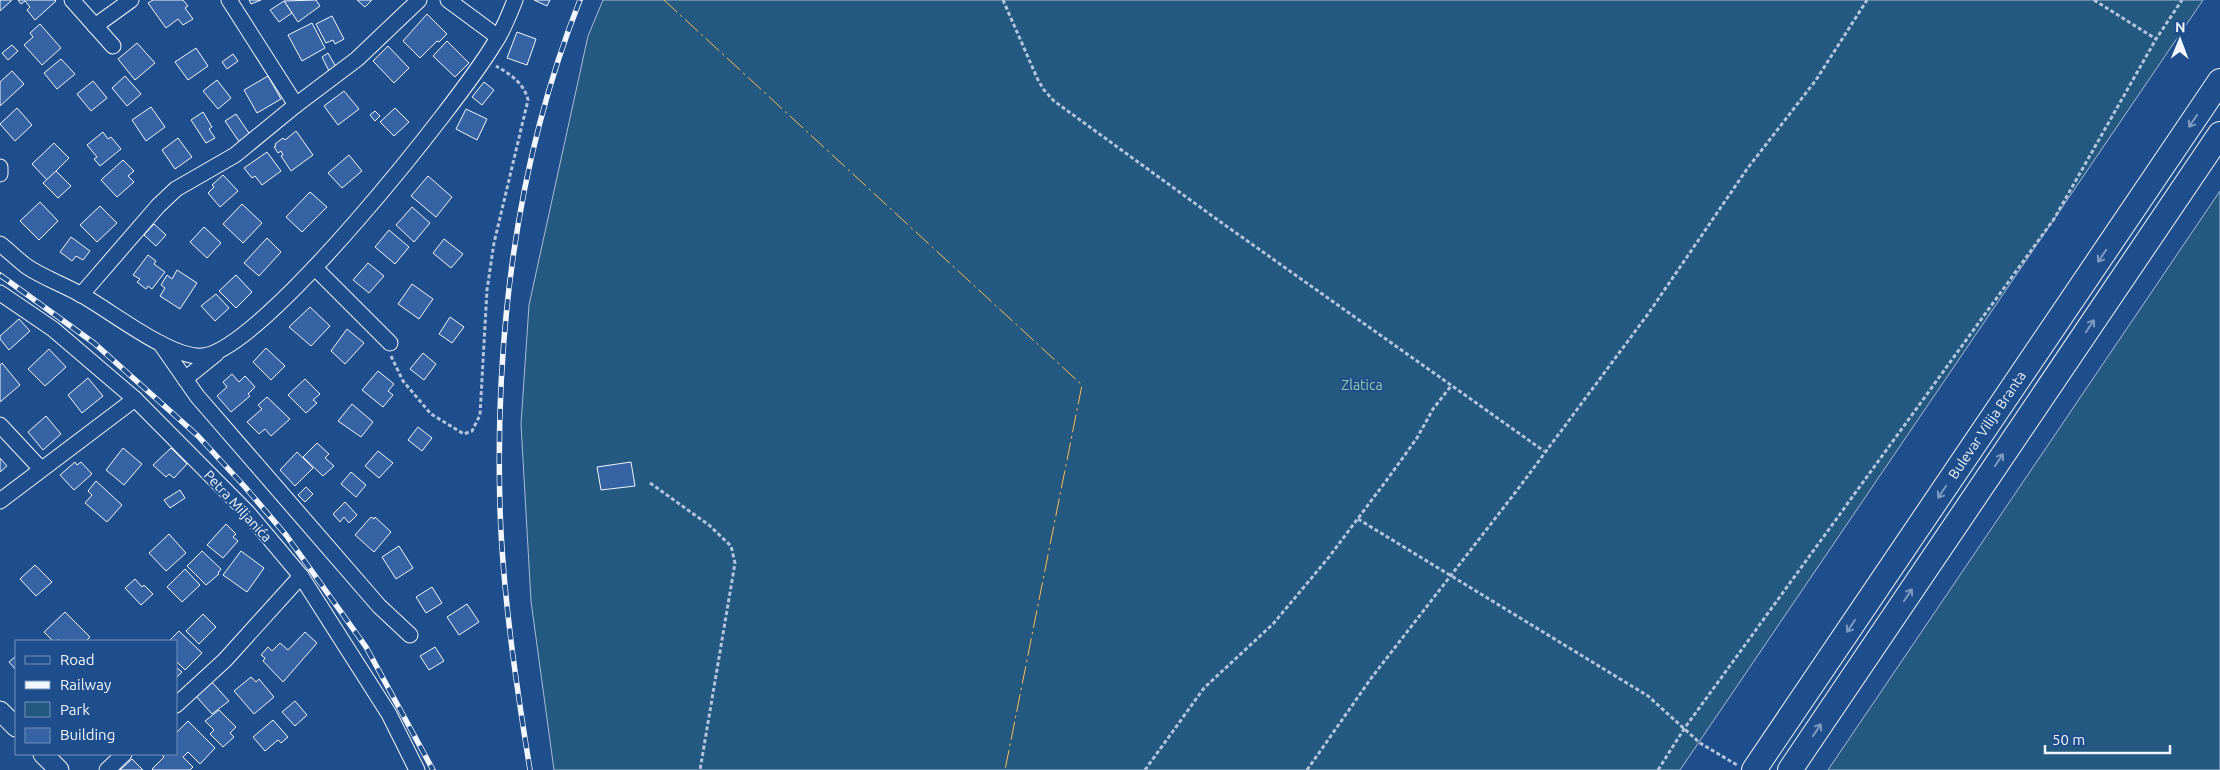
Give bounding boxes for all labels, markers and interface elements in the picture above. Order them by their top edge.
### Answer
north arrow [2155,15,2205,65]
text: N [2175,19,2186,35]
one-way arrow [2188,114,2198,128]
one-way arrow [2097,248,2107,262]
one-way arrow [2085,319,2095,333]
street label: Bulevar Vilija Branta [1945,368,2029,482]
park label: Zlatica [1341,377,1383,393]
one-way arrow [1994,454,2004,468]
street label: Petra Miljanića [201,467,275,545]
one-way arrow [1937,485,1947,499]
one-way arrow [1903,588,1913,602]
one-way arrow [1846,619,1856,633]
legend [15,640,178,755]
text: Road [60,651,95,668]
text: Railway [60,676,111,693]
text: Park [60,701,90,718]
scale bar [2045,722,2170,754]
one-way arrow [1813,723,1823,737]
text: Building [60,726,115,743]
text: 50 m [2052,731,2085,748]

